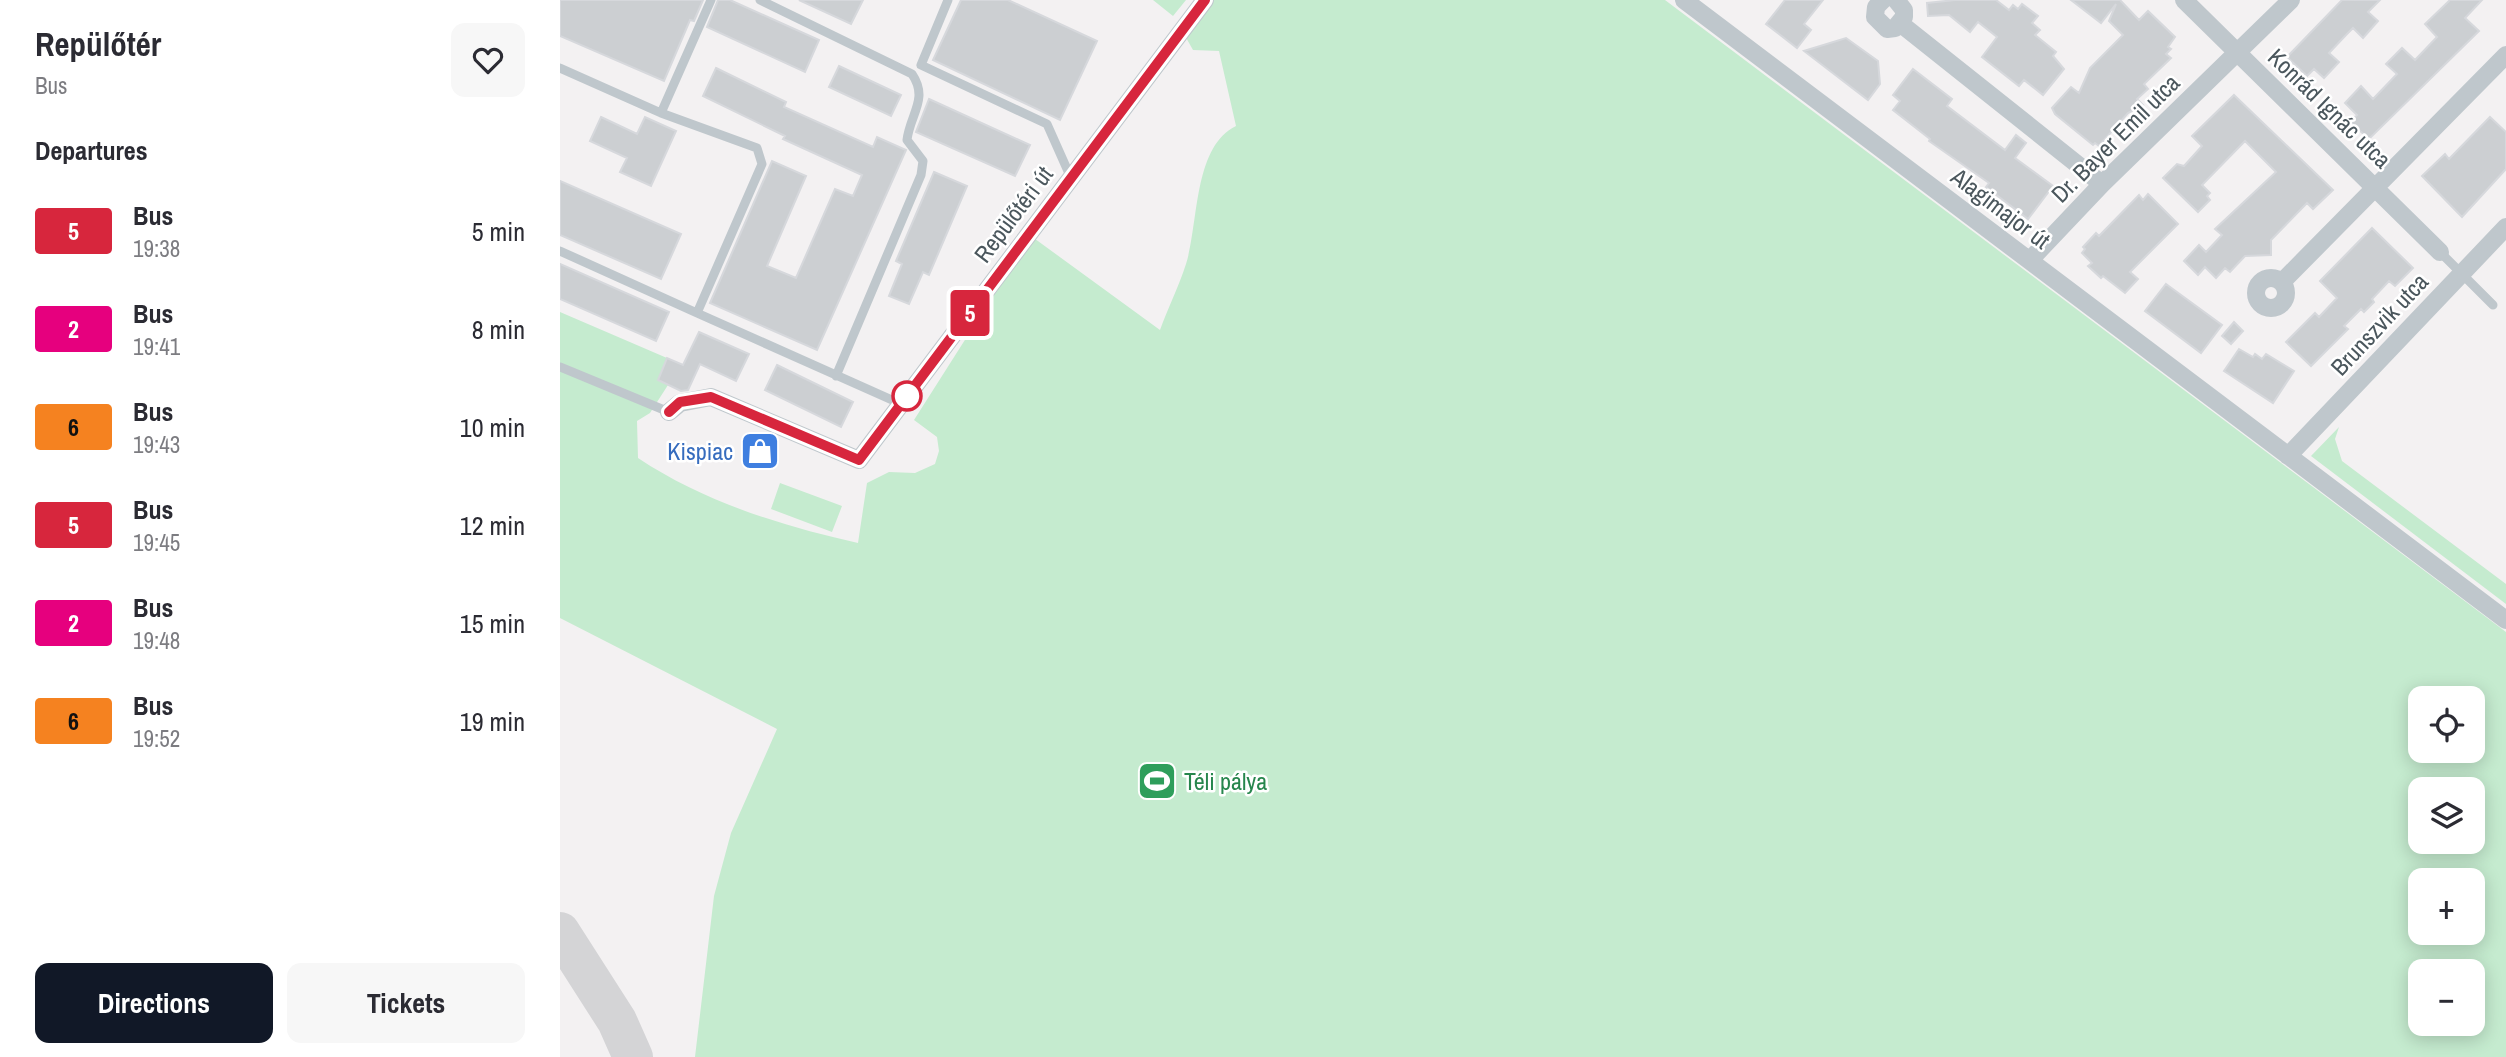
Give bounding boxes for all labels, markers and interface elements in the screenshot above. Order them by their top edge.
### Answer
text: Repülőtér [35,22,161,66]
button: heart [451,23,525,97]
street label: Konrád Ignác utca [2261,41,2399,175]
street label: Dr. Bayer Emil utca [2044,67,2186,209]
text: Bus [35,70,68,101]
text: Departures [35,133,148,168]
street label: Repülőtéri út [966,159,1060,269]
street label: Alagimajor út [1944,160,2057,256]
text: Bus [133,198,173,233]
text: 5 min [472,214,525,249]
text: 5 [68,215,79,247]
text: 19:38 [133,233,180,264]
street label: Brunszvik utca [2323,266,2435,382]
line badge: 5 [947,290,993,336]
text: Bus [133,296,173,331]
text: 5 [965,297,975,329]
text: 8 min [472,312,525,347]
text: 2 [68,313,79,345]
text: 19:41 [133,331,180,362]
unlabelled marker [892,381,922,411]
text: Bus [133,394,173,429]
text: 10 min [460,410,525,445]
text: 6 [68,411,79,443]
text: 19:43 [133,429,180,460]
shop icon: Kispiac [739,430,781,472]
place label: Kispiac [667,435,733,467]
text: Bus [133,492,173,527]
text: 12 min [460,508,525,543]
text: 5 [68,509,79,541]
text: 19:45 [133,527,180,558]
text: Bus [133,590,173,625]
text: 15 min [460,606,525,641]
text: 2 [68,607,79,639]
text: 19:48 [133,625,180,656]
map controls [2408,686,2485,1036]
button: locate [2408,686,2485,763]
text: Bus [133,688,173,723]
text: 19 min [460,704,525,739]
text: 6 [68,705,79,737]
text: 19:52 [133,723,180,754]
sports icon: Téli pálya [1136,760,1178,802]
place label: Téli pálya [1184,765,1267,797]
button: layers [2408,777,2485,854]
button: + [2408,868,2485,945]
button: − [2408,959,2485,1036]
button: Directions [35,963,273,1043]
button: Tickets [287,963,525,1043]

